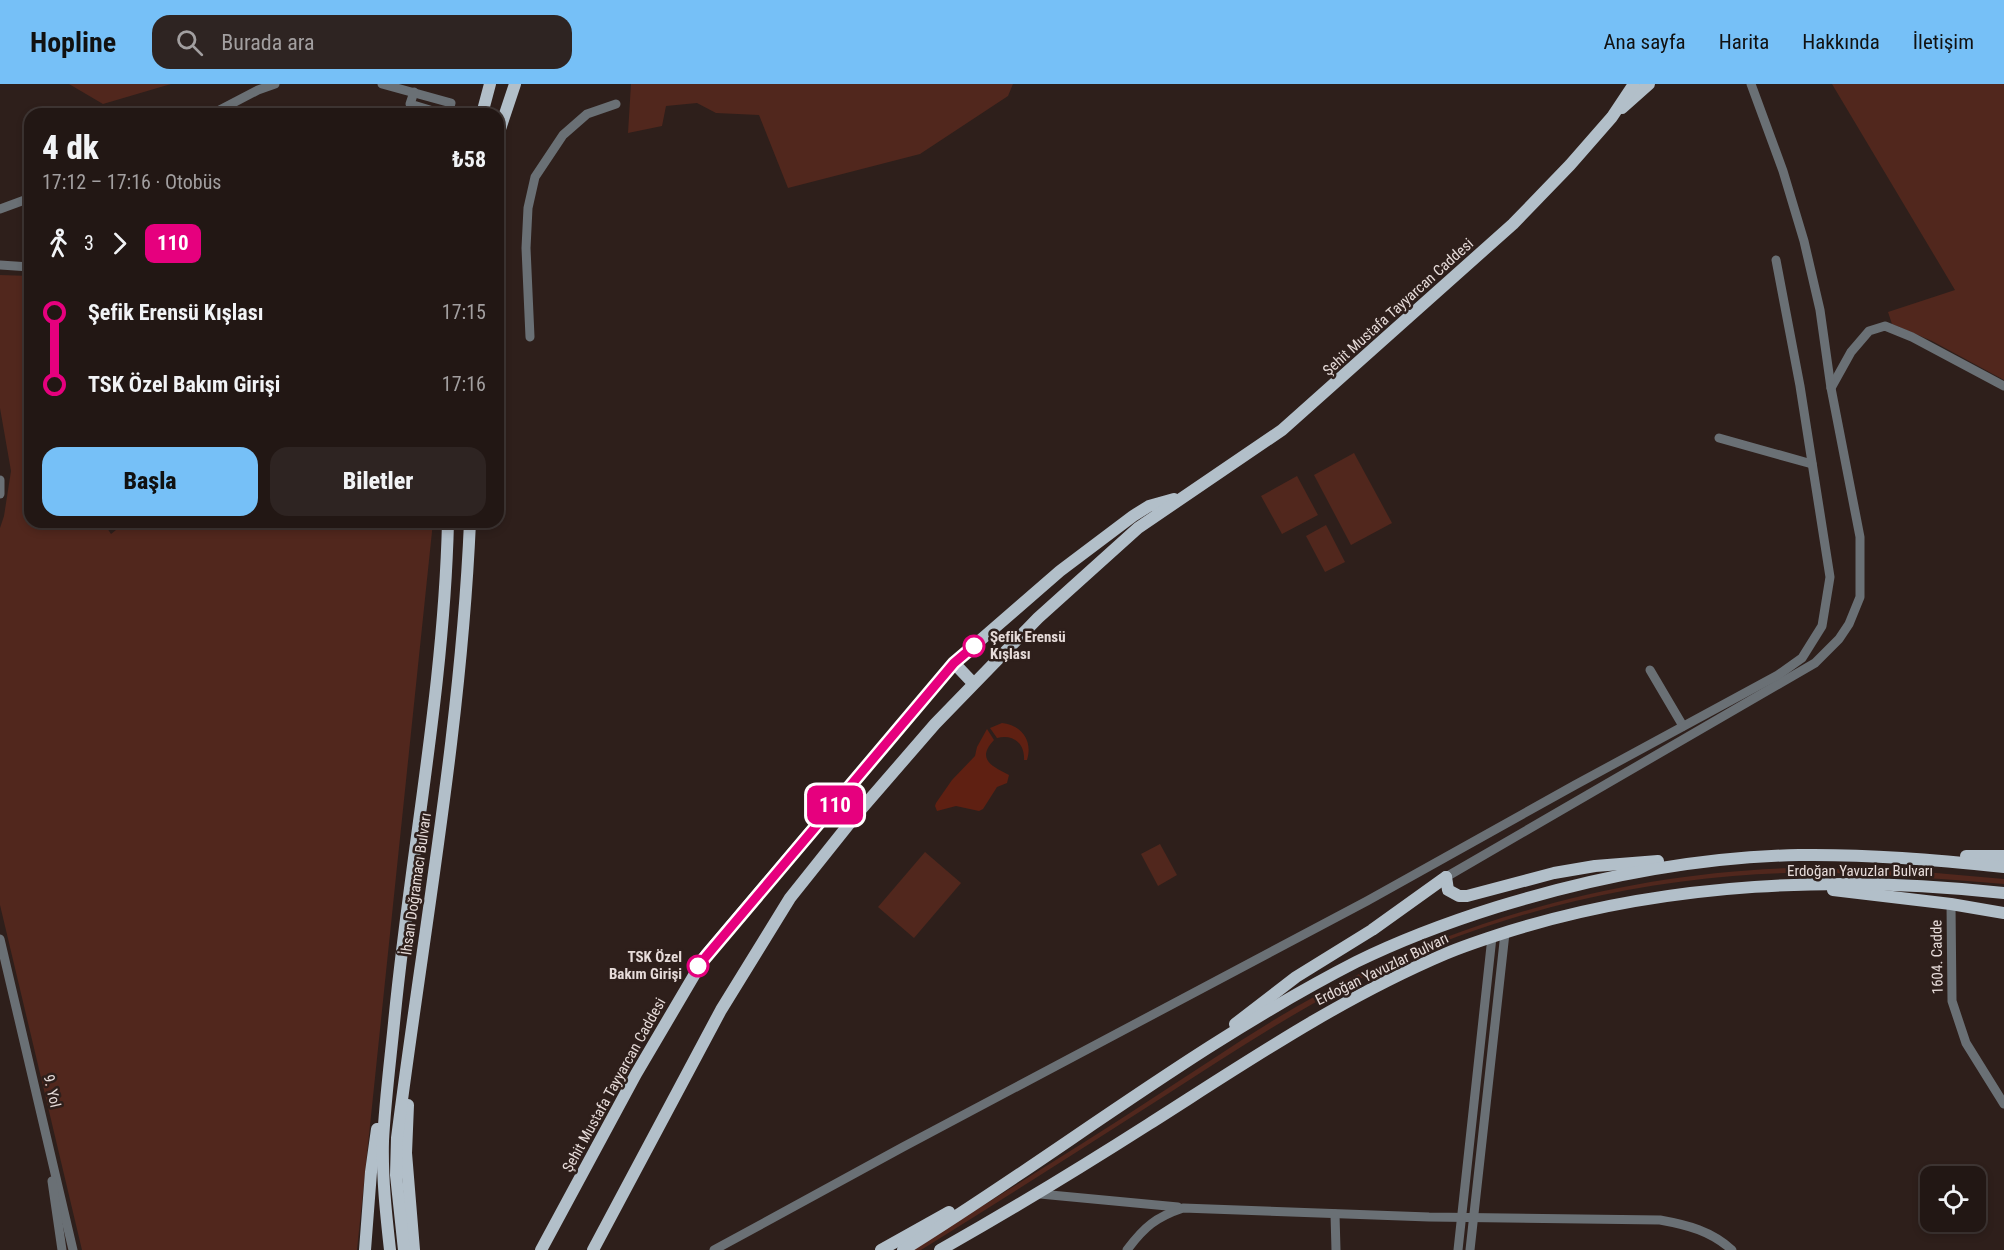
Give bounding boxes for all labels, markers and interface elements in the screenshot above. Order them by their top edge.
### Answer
search box [152,15,572,69]
text: Hopline [30,26,116,59]
icon: search [173,26,206,59]
text: Burada ara [221,30,315,55]
text: Ana sayfa [1603,30,1686,54]
text: Harita [1719,30,1769,54]
text: Hakkında [1802,30,1880,54]
text: İletişim [1913,30,1974,54]
text: 4 dk [42,128,99,167]
text: ₺58 [452,147,486,172]
text: 17:12 – 17:16 · Otobüs [42,170,221,194]
icon: walk [42,227,75,260]
icon: forward [103,227,136,260]
text: 3 [84,231,94,255]
text: 110 [157,231,189,255]
street label: Şehit Mustafa Tayyarcan Caddesi [1319,235,1477,379]
text: Şefik Erensü Kışlası [88,300,263,325]
text: 17:15 [442,300,486,324]
text: TSK Özel Bakım Girişi [88,372,280,397]
text: 17:16 [442,372,486,396]
button: Başla [42,447,258,516]
button: Biletler [270,447,486,516]
place label: Şefik Erensü Kışlası [990,628,1066,663]
marker: Şefik Erensü Kışlası [963,635,985,657]
line badge: 110 [800,786,870,824]
text: 110 [819,793,851,817]
street label: İhsan Doğramacı Bulvarı [397,812,435,956]
street label: Erdoğan Yavuzlar Bulvarı [1787,862,1933,880]
street label: 1604. Cadde [1927,920,1947,994]
street label: Erdoğan Yavuzlar Bulvarı [1312,929,1452,1009]
place label: TSK Özel Bakım Girişi [609,948,682,983]
marker: TSK Özel Bakım Girişi [687,955,709,977]
street label: Şehit Mustafa Tayyarcan Caddesi [559,995,669,1175]
street label: 9. Yol [39,1073,65,1109]
map controls [1920,1166,1986,1232]
button: locate [1920,1166,1986,1232]

